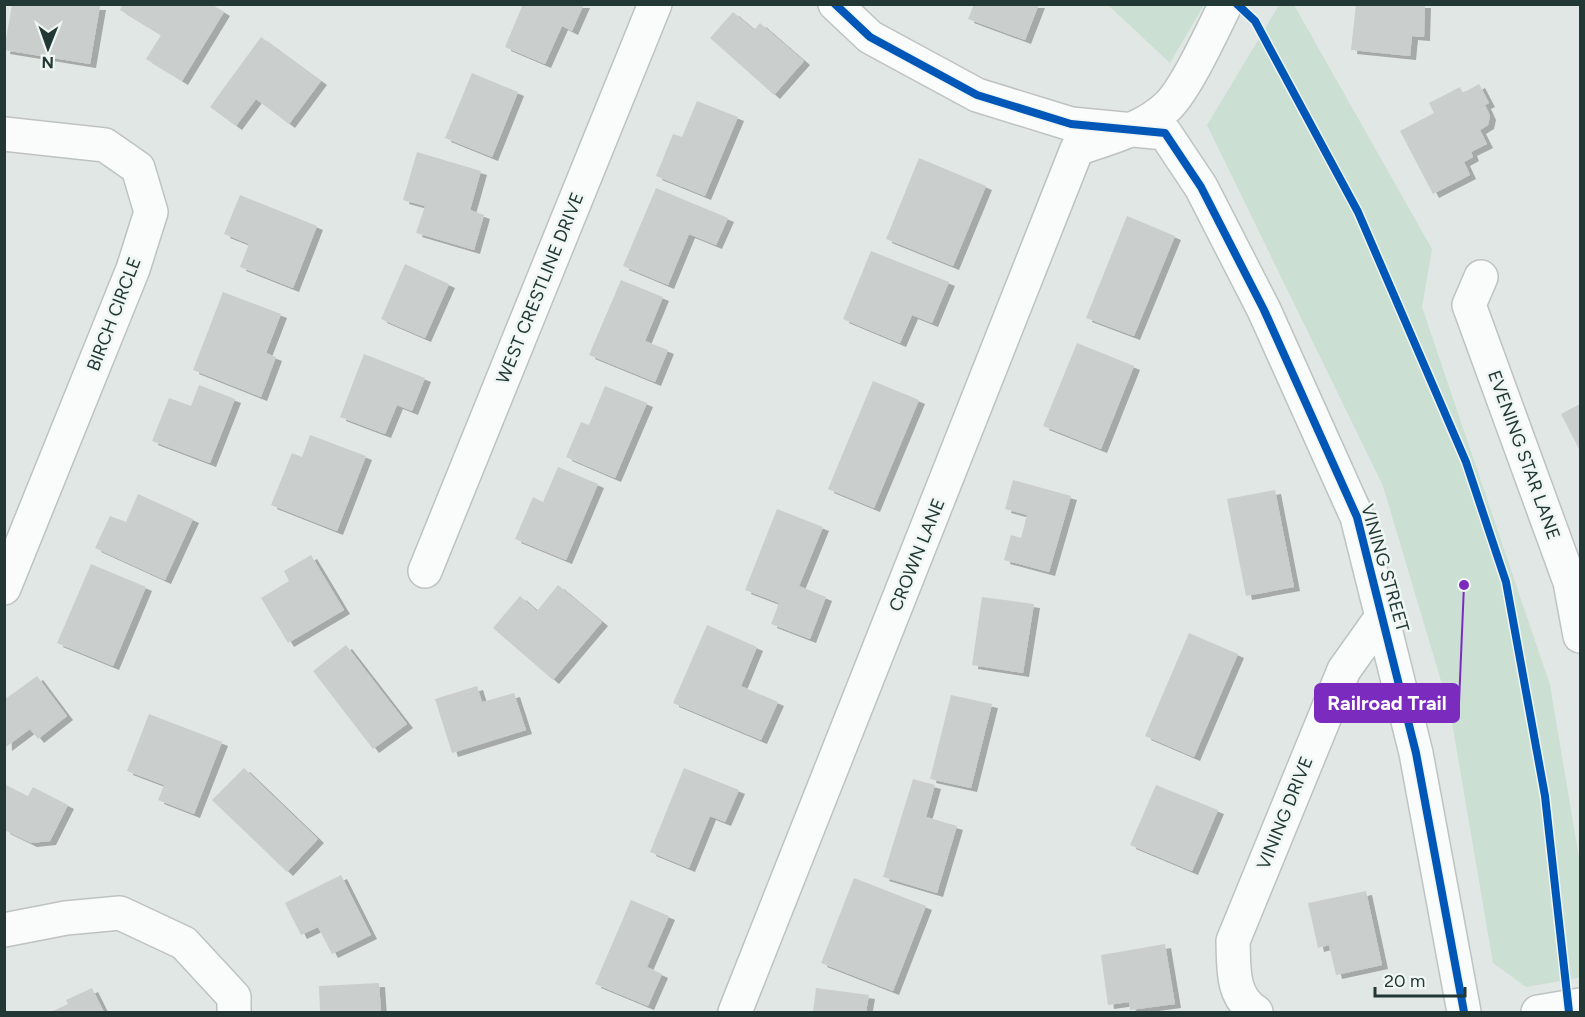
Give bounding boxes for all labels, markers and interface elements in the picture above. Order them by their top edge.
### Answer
north arrow [18,18,78,78]
text: N [41,53,54,72]
street label: WEST CRESTLINE DRIVE [492,189,588,387]
street label: BIRCH CIRCLE [82,254,146,374]
street label: EVENING STAR LANE [1483,367,1565,543]
street label: CROWN LANE [884,495,950,615]
street label: VINING STREET [1356,502,1414,634]
callout: Railroad Trail [1315,684,1459,722]
text: Railroad Trail [1327,691,1447,715]
street label: VINING DRIVE [1252,753,1318,873]
scale bar [1375,960,1465,998]
text: 20 m [1384,970,1425,992]

